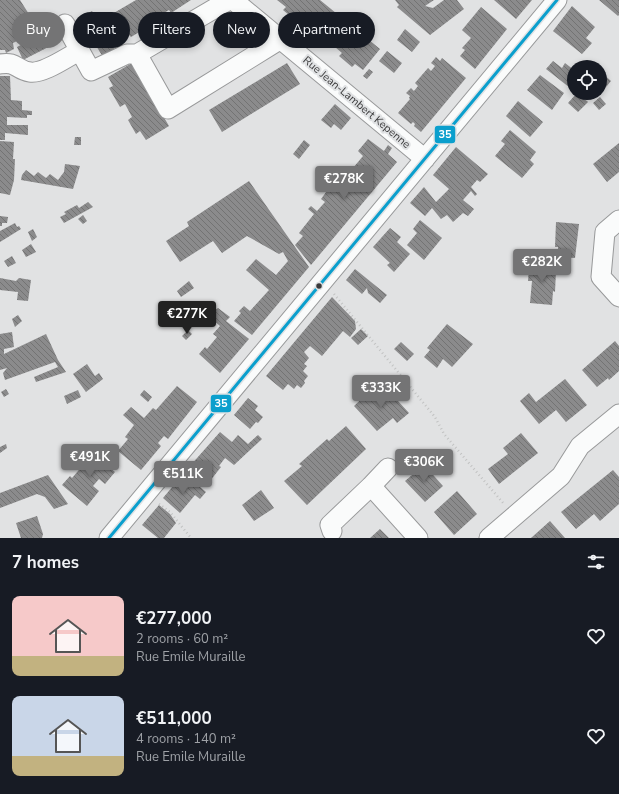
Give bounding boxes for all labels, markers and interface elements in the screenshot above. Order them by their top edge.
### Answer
chip: Buy [12,12,65,48]
chip: Rent [73,12,130,48]
chip: Filters [138,12,205,48]
chip: New [213,12,270,48]
chip: Apartment [278,12,375,48]
street label: Rue Jean-Lambert Kepenne [300,53,414,152]
map controls [567,60,607,100]
button: locate [567,60,607,100]
line badge: 35 [434,125,456,144]
text: 35 [438,127,452,142]
pin: €278K [316,166,372,200]
text: €278K [324,170,364,188]
pin: €282K [514,249,570,283]
text: €282K [522,253,562,271]
unlabelled marker [314,281,324,291]
pin: €277K [159,301,215,335]
text: €277K [167,305,207,323]
pin: €333K [353,375,409,409]
text: €333K [361,379,401,397]
line badge: 35 [210,394,232,413]
text: 35 [214,396,228,411]
pin: €491K [62,444,118,478]
text: €491K [70,448,110,466]
pin: €306K [396,449,452,483]
text: €306K [404,453,444,471]
pin: €511K [155,461,211,495]
text: €511K [163,465,203,483]
text: 7 homes [12,551,79,574]
icon: filters [585,551,607,573]
text: €277,000 [136,607,212,630]
icon: home [44,612,92,660]
icon: heart [585,625,607,647]
text: 2 rooms · 60 m² [136,630,228,648]
text: Rue Emile Muraille [136,648,245,666]
text: €511,000 [136,707,212,730]
icon: home [44,712,92,760]
icon: heart [585,725,607,747]
text: 4 rooms · 140 m² [136,730,236,748]
text: Rue Emile Muraille [136,748,245,766]

